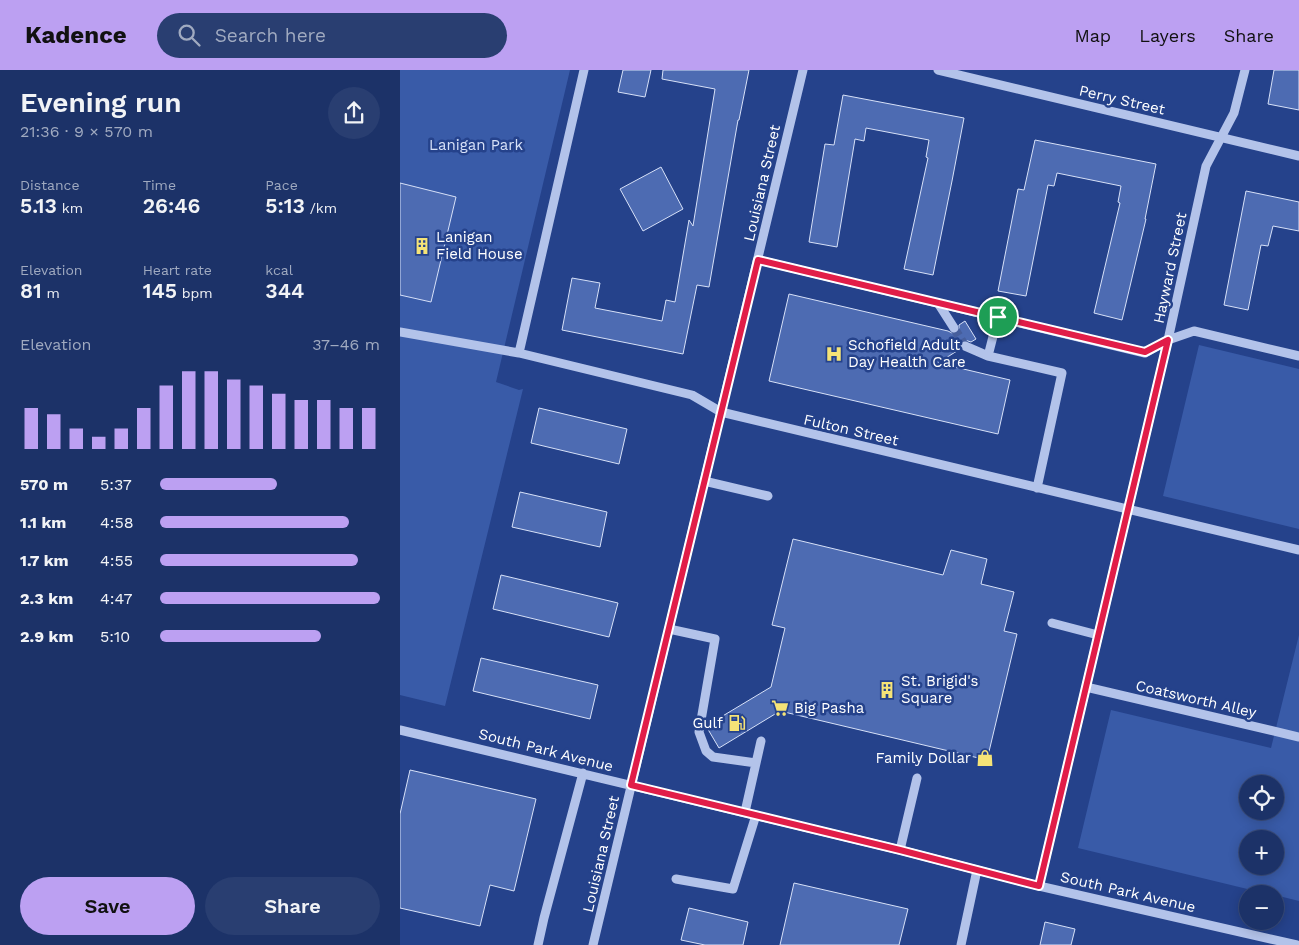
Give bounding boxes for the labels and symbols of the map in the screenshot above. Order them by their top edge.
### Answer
street label: Perry Street [1077,81,1167,119]
street label: Louisiana Street [740,122,784,243]
park label: Lanigan Park [429,136,523,154]
street label: Hayward Street [1149,210,1191,325]
place label: Lanigan Field House [436,228,523,263]
building icon: Lanigan Field House [412,236,432,256]
pin [977,296,1019,338]
place label: Schofield Adult Day Health Care [848,336,966,371]
hospital icon: Schofield Adult Day Health Care [824,344,844,364]
street label: Fulton Street [802,410,901,450]
place label: St. Brigid's Square [901,672,979,707]
street label: Coatsworth Alley [1134,676,1258,722]
building icon: St. Brigid's Square [877,680,897,700]
supermarket icon: Big Pasha [770,698,790,718]
place label: Big Pasha [794,699,865,717]
fuel station icon: Gulf [727,713,747,733]
place label: Gulf [692,714,723,732]
street label: South Park Avenue [477,725,615,775]
shop icon: Family Dollar [975,748,995,768]
place label: Family Dollar [876,749,971,767]
street label: Louisiana Street [579,793,623,914]
street label: South Park Avenue [1059,868,1197,916]

